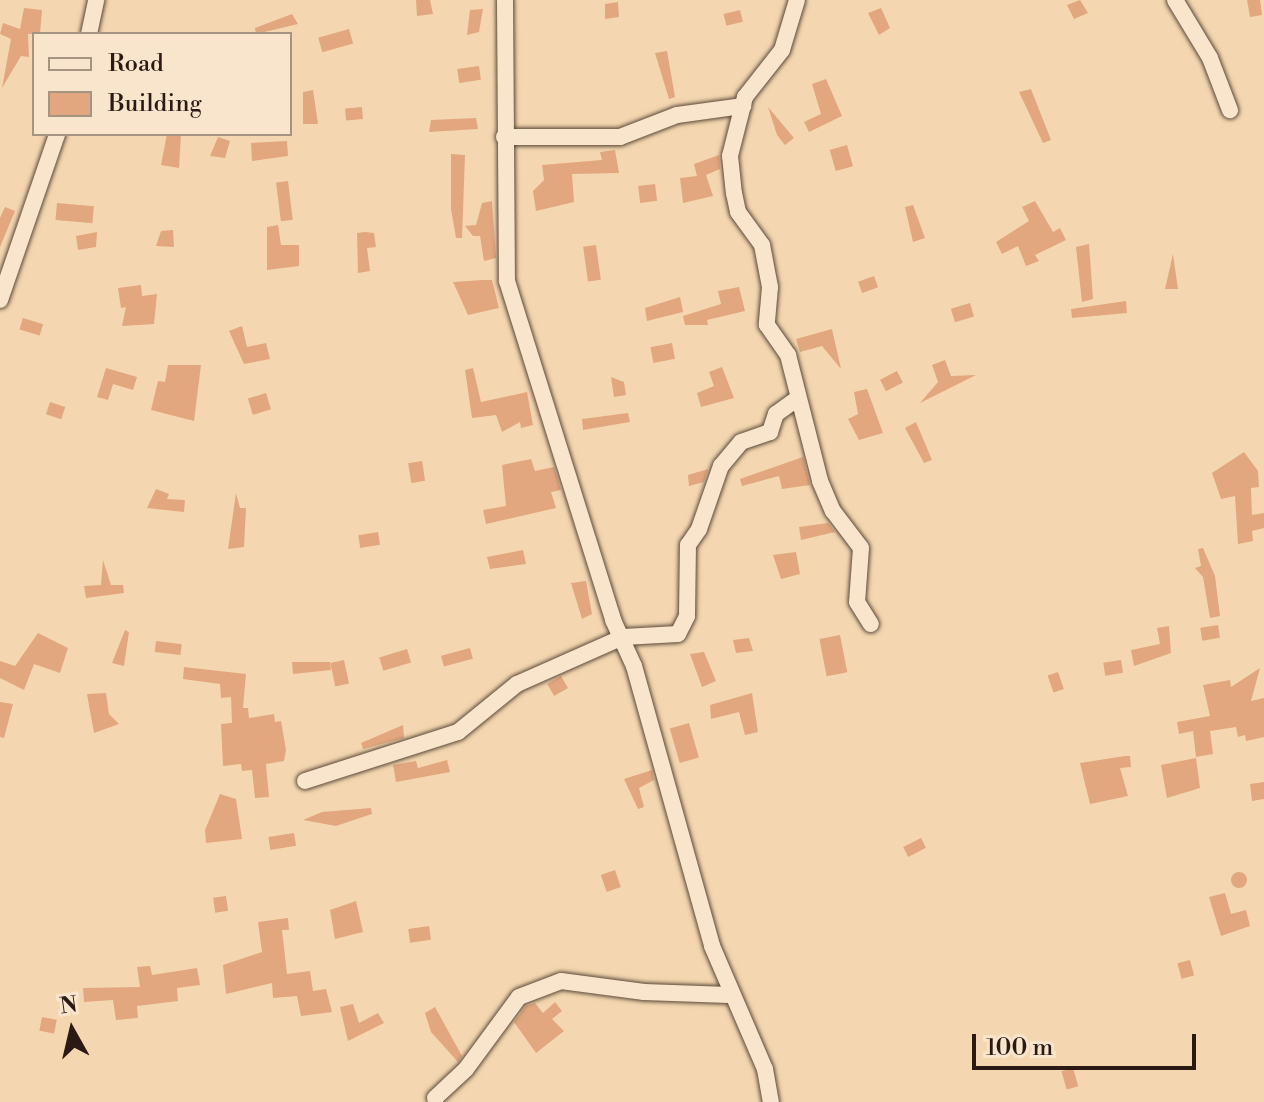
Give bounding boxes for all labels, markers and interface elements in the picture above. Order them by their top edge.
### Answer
legend [32,32,292,136]
text: Road [108,49,164,79]
text: Building [108,89,202,119]
north arrow [32,990,112,1070]
text: N [58,991,79,1020]
scale bar [976,1018,1200,1068]
text: 100 m [986,1033,1053,1063]

